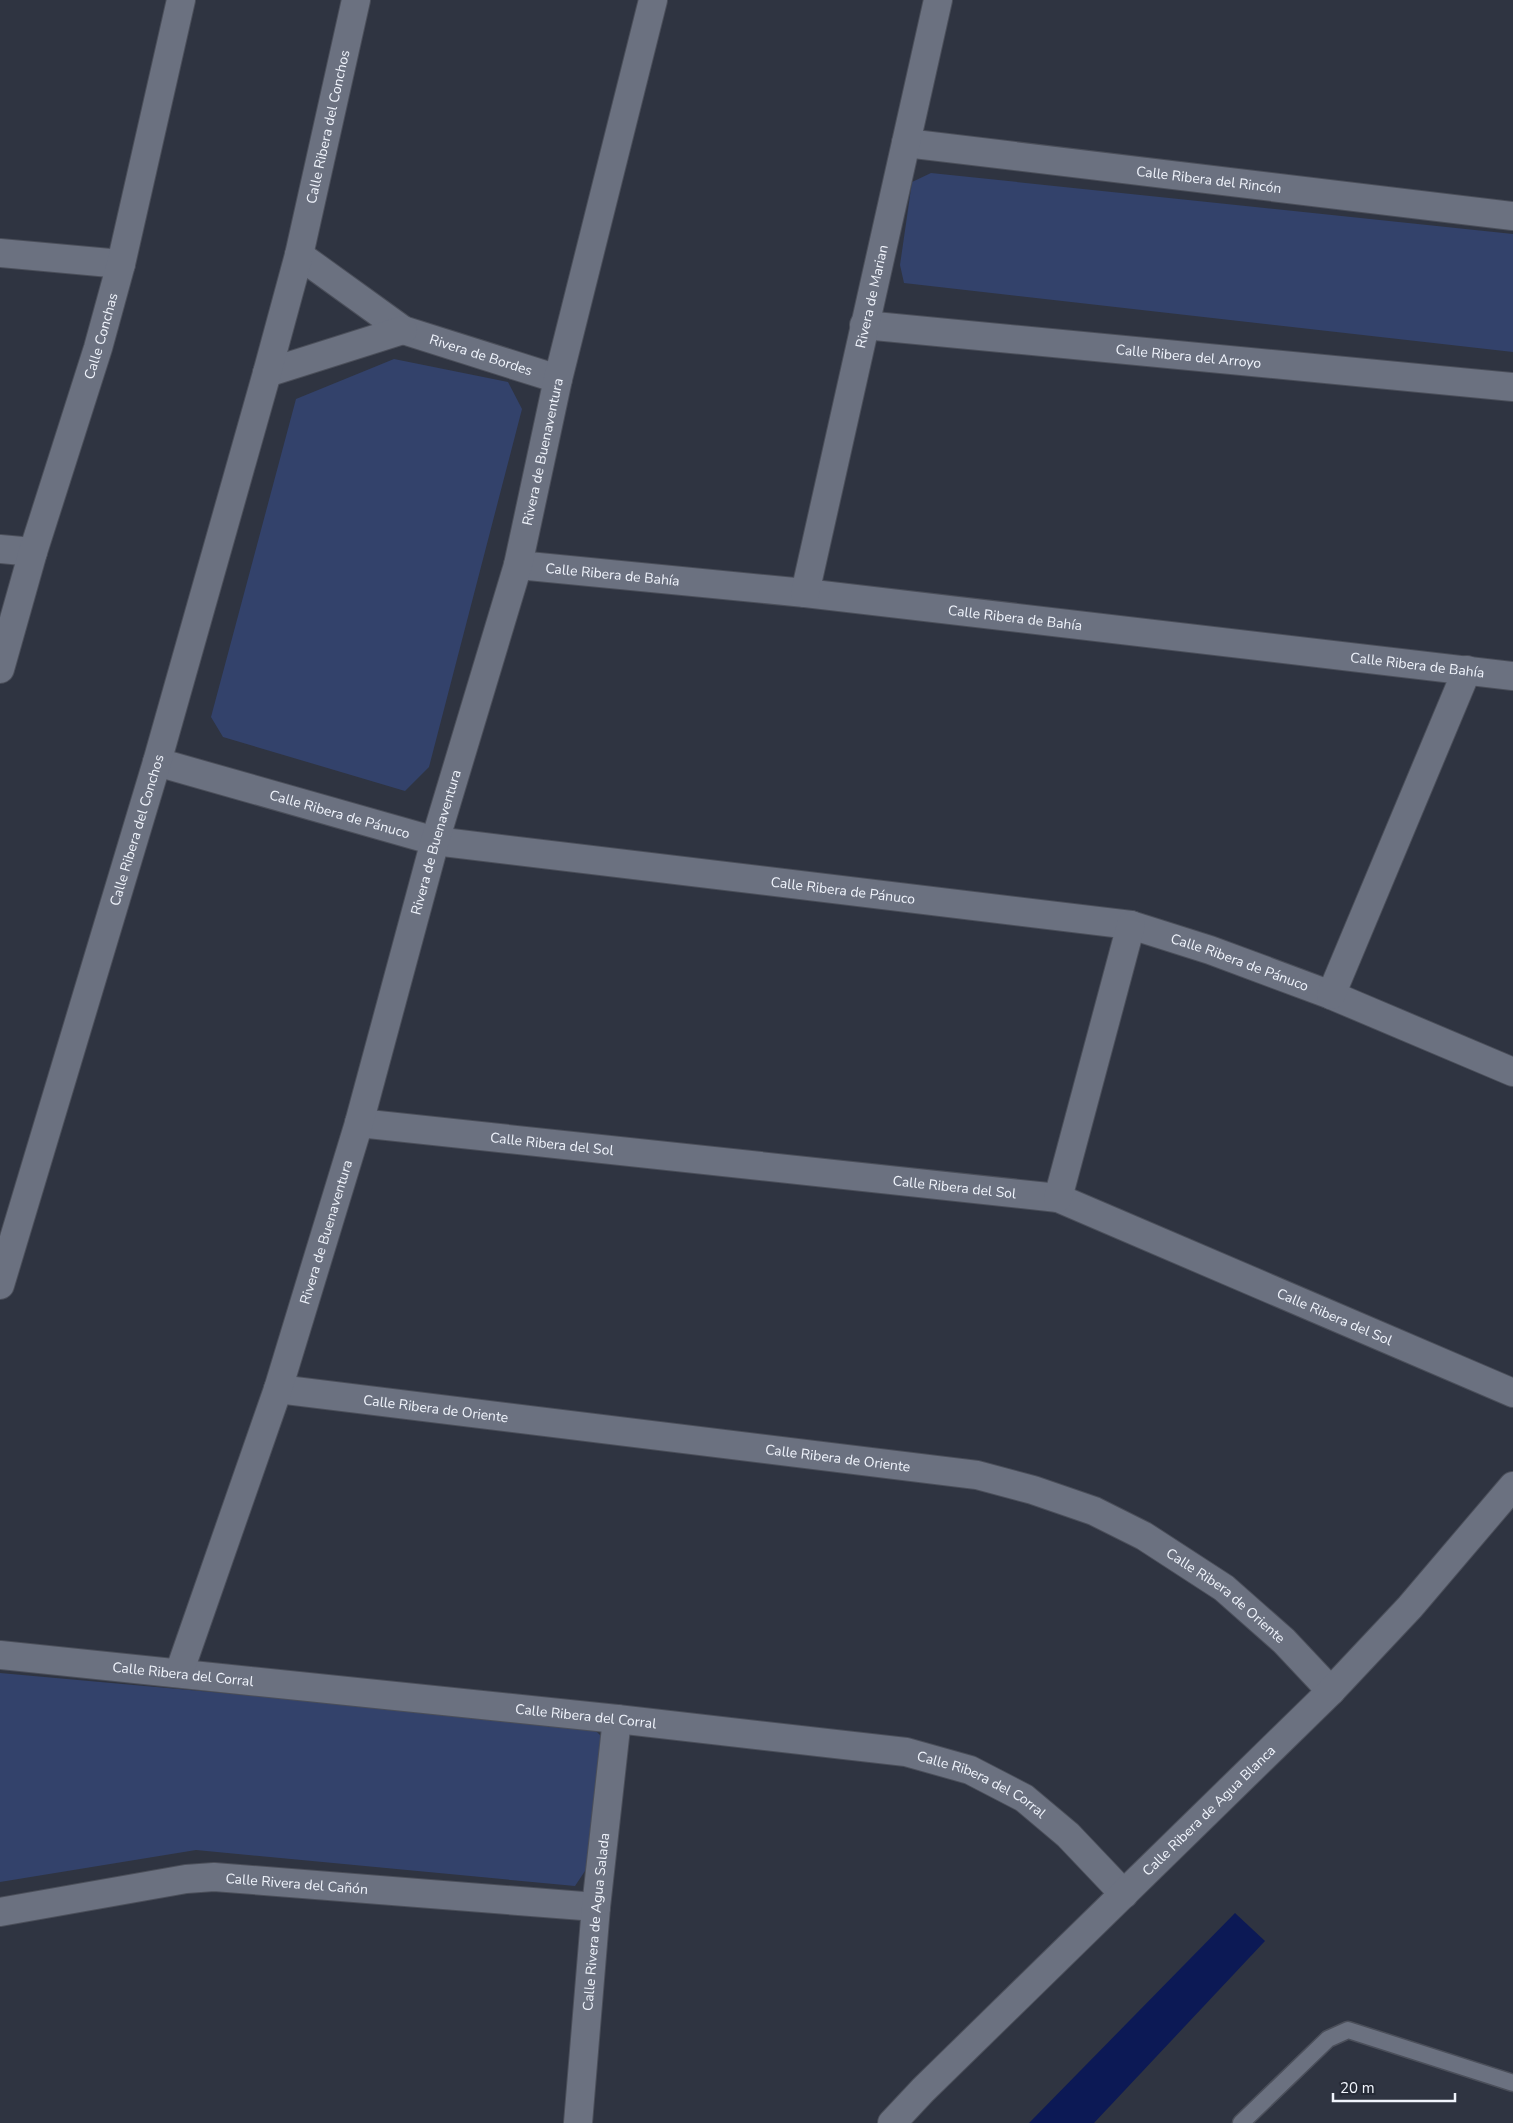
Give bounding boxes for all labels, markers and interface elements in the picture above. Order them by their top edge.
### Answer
street label: Calle Ribera del Conchos [302,48,355,206]
street label: Calle Ribera del Rincón [1135,162,1282,198]
street label: Rivera de Marian [851,243,893,350]
street label: Calle Conchas [80,290,123,382]
street label: Rivera de Bordes [427,330,535,380]
street label: Calle Ribera del Arroyo [1115,340,1262,373]
street label: Rivera de Buenaventura [518,376,568,527]
street label: Calle Ribera de Bahía [544,559,681,591]
street label: Calle Ribera de Bahía [947,601,1083,635]
street label: Calle Ribera de Bahía [1349,648,1485,683]
street label: Calle Ribera del Conchos [105,752,169,908]
street label: Rivera de Buenaventura [407,767,466,917]
street label: Calle Ribera de Pánuco [267,785,412,843]
street label: Calle Ribera de Pánuco [770,873,916,909]
street label: Calle Ribera de Pánuco [1168,929,1311,996]
street label: Calle Ribera del Sol [489,1128,615,1160]
street label: Rivera de Buenaventura [295,1157,357,1307]
street label: Calle Ribera del Sol [892,1171,1018,1204]
street label: Calle Ribera del Sol [1274,1284,1396,1351]
street label: Calle Ribera de Oriente [362,1391,509,1427]
street label: Calle Ribera de Oriente [764,1440,911,1477]
street label: Calle Ribera de Oriente [1162,1544,1289,1648]
street label: Calle Ribera del Corral [111,1658,255,1691]
street label: Calle Ribera del Corral [514,1700,658,1734]
street label: Calle Ribera de Agua Blanca [1138,1741,1280,1880]
street label: Calle Ribera del Corral [915,1747,1051,1823]
street label: Calle Rivera de Agua Salada [578,1832,614,2012]
street label: Calle Rivera del Cañón [225,1869,369,1899]
scale bar [1333,2070,1456,2102]
text: 20 m [1340,2078,1375,2098]

